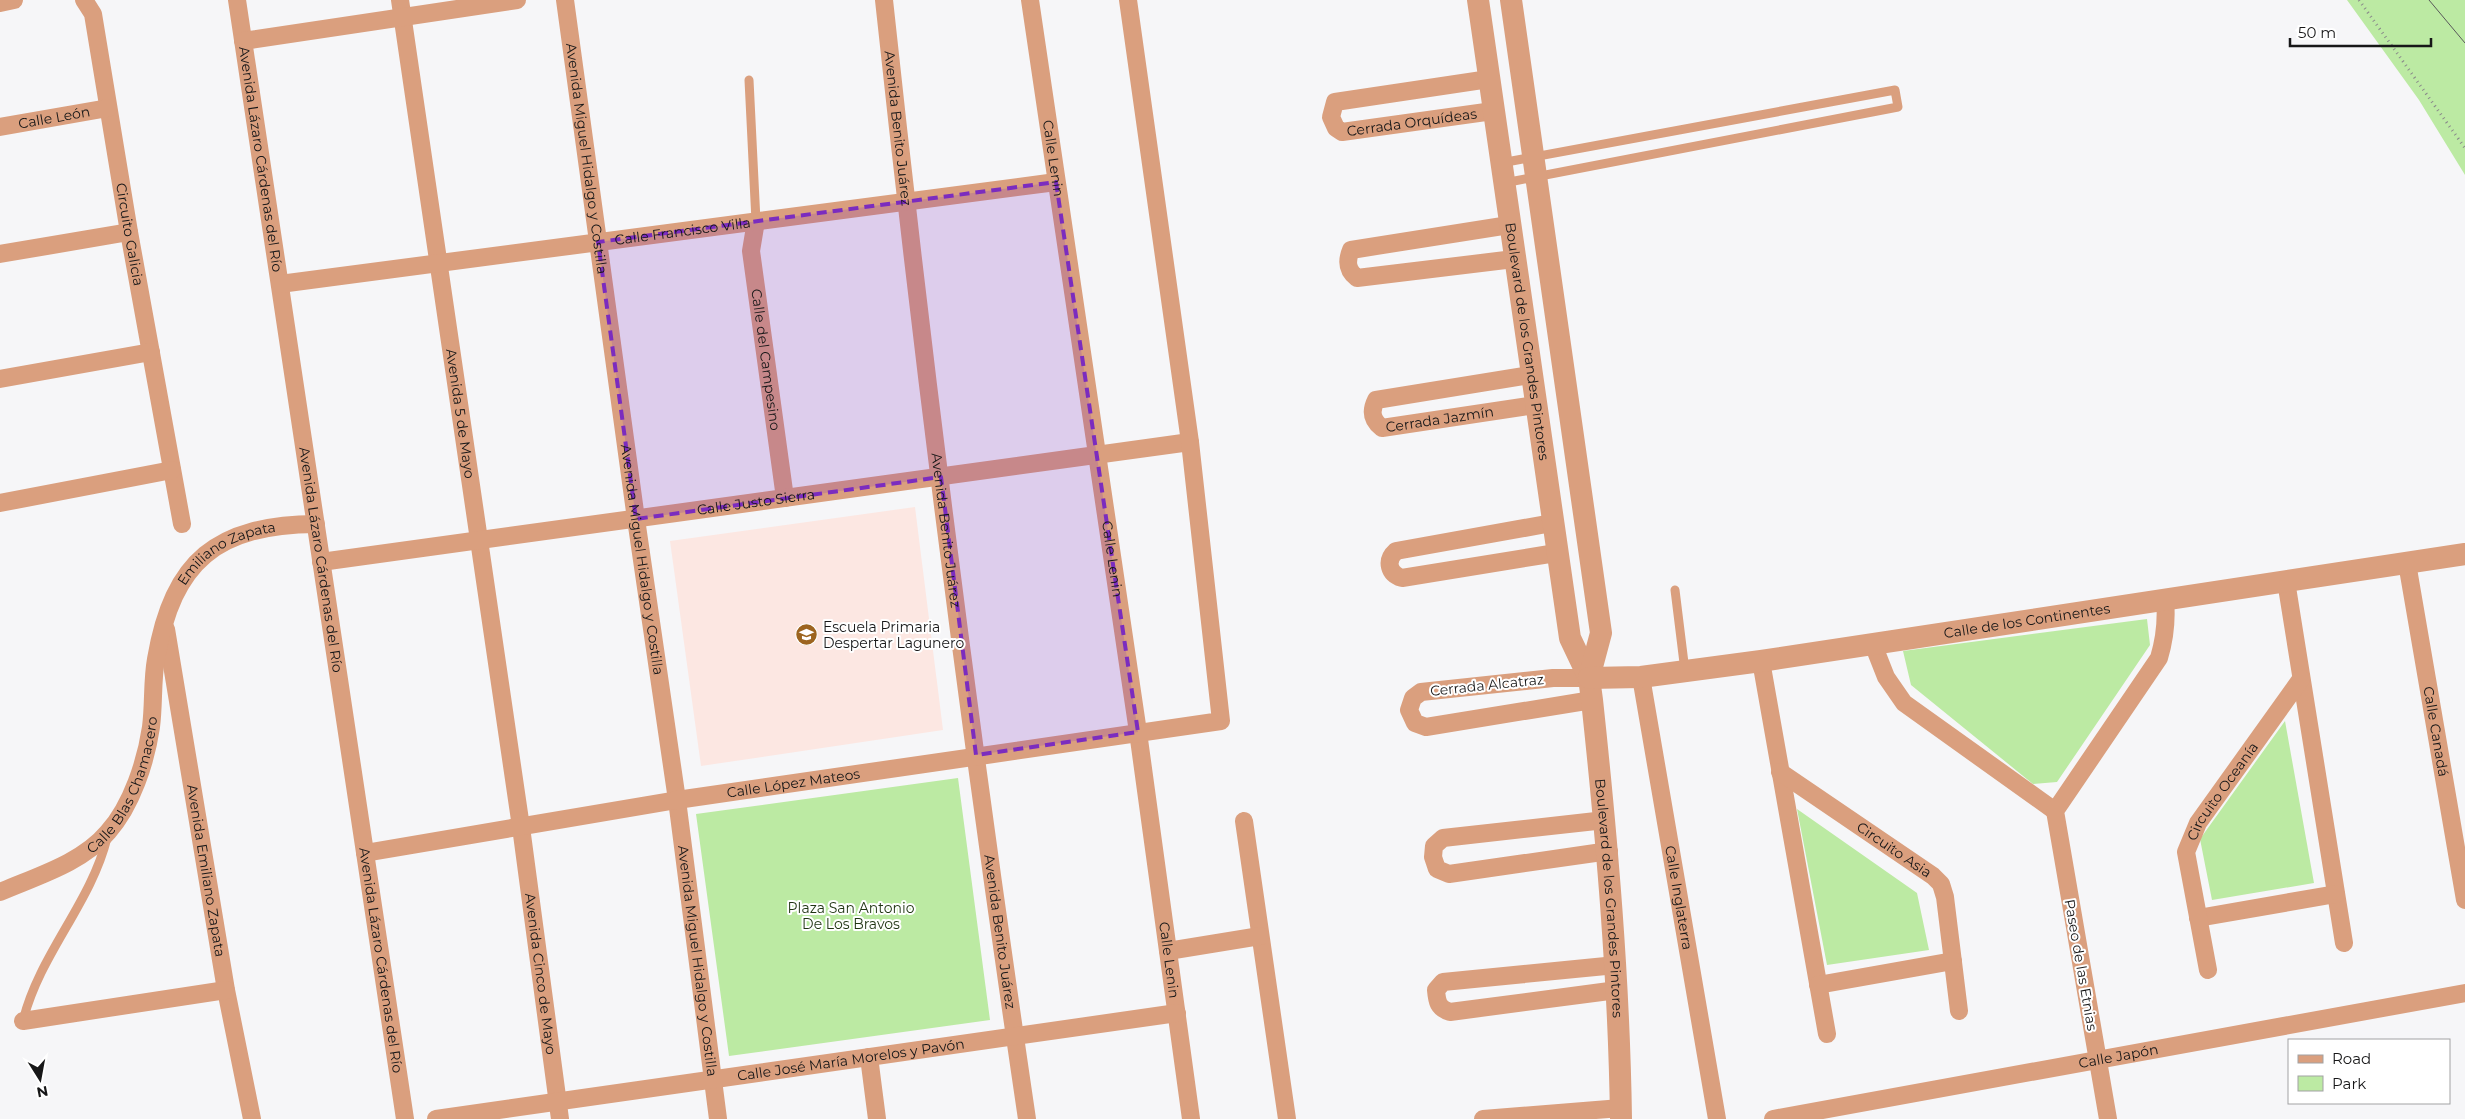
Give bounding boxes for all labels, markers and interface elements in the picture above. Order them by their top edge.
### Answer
scale bar [2290,15,2431,47]
text: 50 m [2298,23,2336,42]
street label: Avenida Miguel Hidalgo y Costilla [562,42,611,275]
street label: Avenida Lázaro Cárdenas del Río [235,45,287,273]
street label: Avenida Benito Juárez [881,50,916,207]
street label: Calle León [17,102,92,133]
street label: Cerrada Orquídeas [1346,104,1478,140]
street label: Calle Lenin [1039,119,1068,198]
street label: Circuito Galicia [112,181,148,287]
street label: Calle Francisco Villa [613,213,752,249]
street label: Boulevard de los Grandes Pintores [1501,221,1553,462]
street label: Calle del Campesino [747,287,785,432]
street label: Avenida 5 de Mayo [442,347,479,480]
street label: Cerrada Jazmín [1385,402,1495,436]
street label: Avenida Miguel Hidalgo y Costilla [617,443,668,676]
street label: Avenida Lázaro Cárdenas del Río [295,446,347,674]
street label: Avenida Benito Juárez [927,452,965,609]
street label: Calle Justo Sierra [696,485,816,519]
street label: Emiliano Zapata [173,518,277,588]
street label: Calle Lenin [1098,519,1127,598]
street label: Calle de los Continentes [1942,599,2111,642]
place label: Escuela Primaria Despertar Lagunero [823,618,964,652]
school or university icon: Escuela Primaria Despertar Lagunero [795,623,819,647]
street label: Cerrada Alcatraz [1429,670,1545,700]
street label: Calle Canadá [2419,685,2453,778]
street label: Calle Blas Chamacero [83,716,161,857]
street label: Circuito Oceanía [2183,739,2262,843]
street label: Calle López Mateos [725,765,861,802]
street label: Boulevard de los Grandes Pintores [1591,778,1627,1018]
street label: Avenida Emiliano Zapata [183,783,229,958]
street label: Circuito Asia [1853,818,1935,881]
street label: Avenida Miguel Hidalgo y Costilla [674,844,721,1078]
street label: Calle Inglaterra [1661,844,1697,951]
street label: Avenida Lázaro Cárdenas del Río [355,846,407,1074]
street label: Avenida Benito Juárez [980,853,1020,1010]
street label: Avenida Cinco de Mayo [521,892,560,1056]
street label: Paseo de las Etnias [2061,898,2101,1032]
park label: Plaza San Antonio De Los Bravos [788,899,915,933]
street label: Calle Lenin [1155,921,1183,999]
street label: Calle José María Morelos y Pavón [736,1035,966,1085]
legend [2288,1039,2450,1104]
street label: Calle Japón [2077,1040,2160,1072]
text: Road [2332,1049,2371,1068]
north arrow [15,1054,65,1104]
text: Park [2332,1074,2366,1093]
text: N [35,1082,50,1102]

